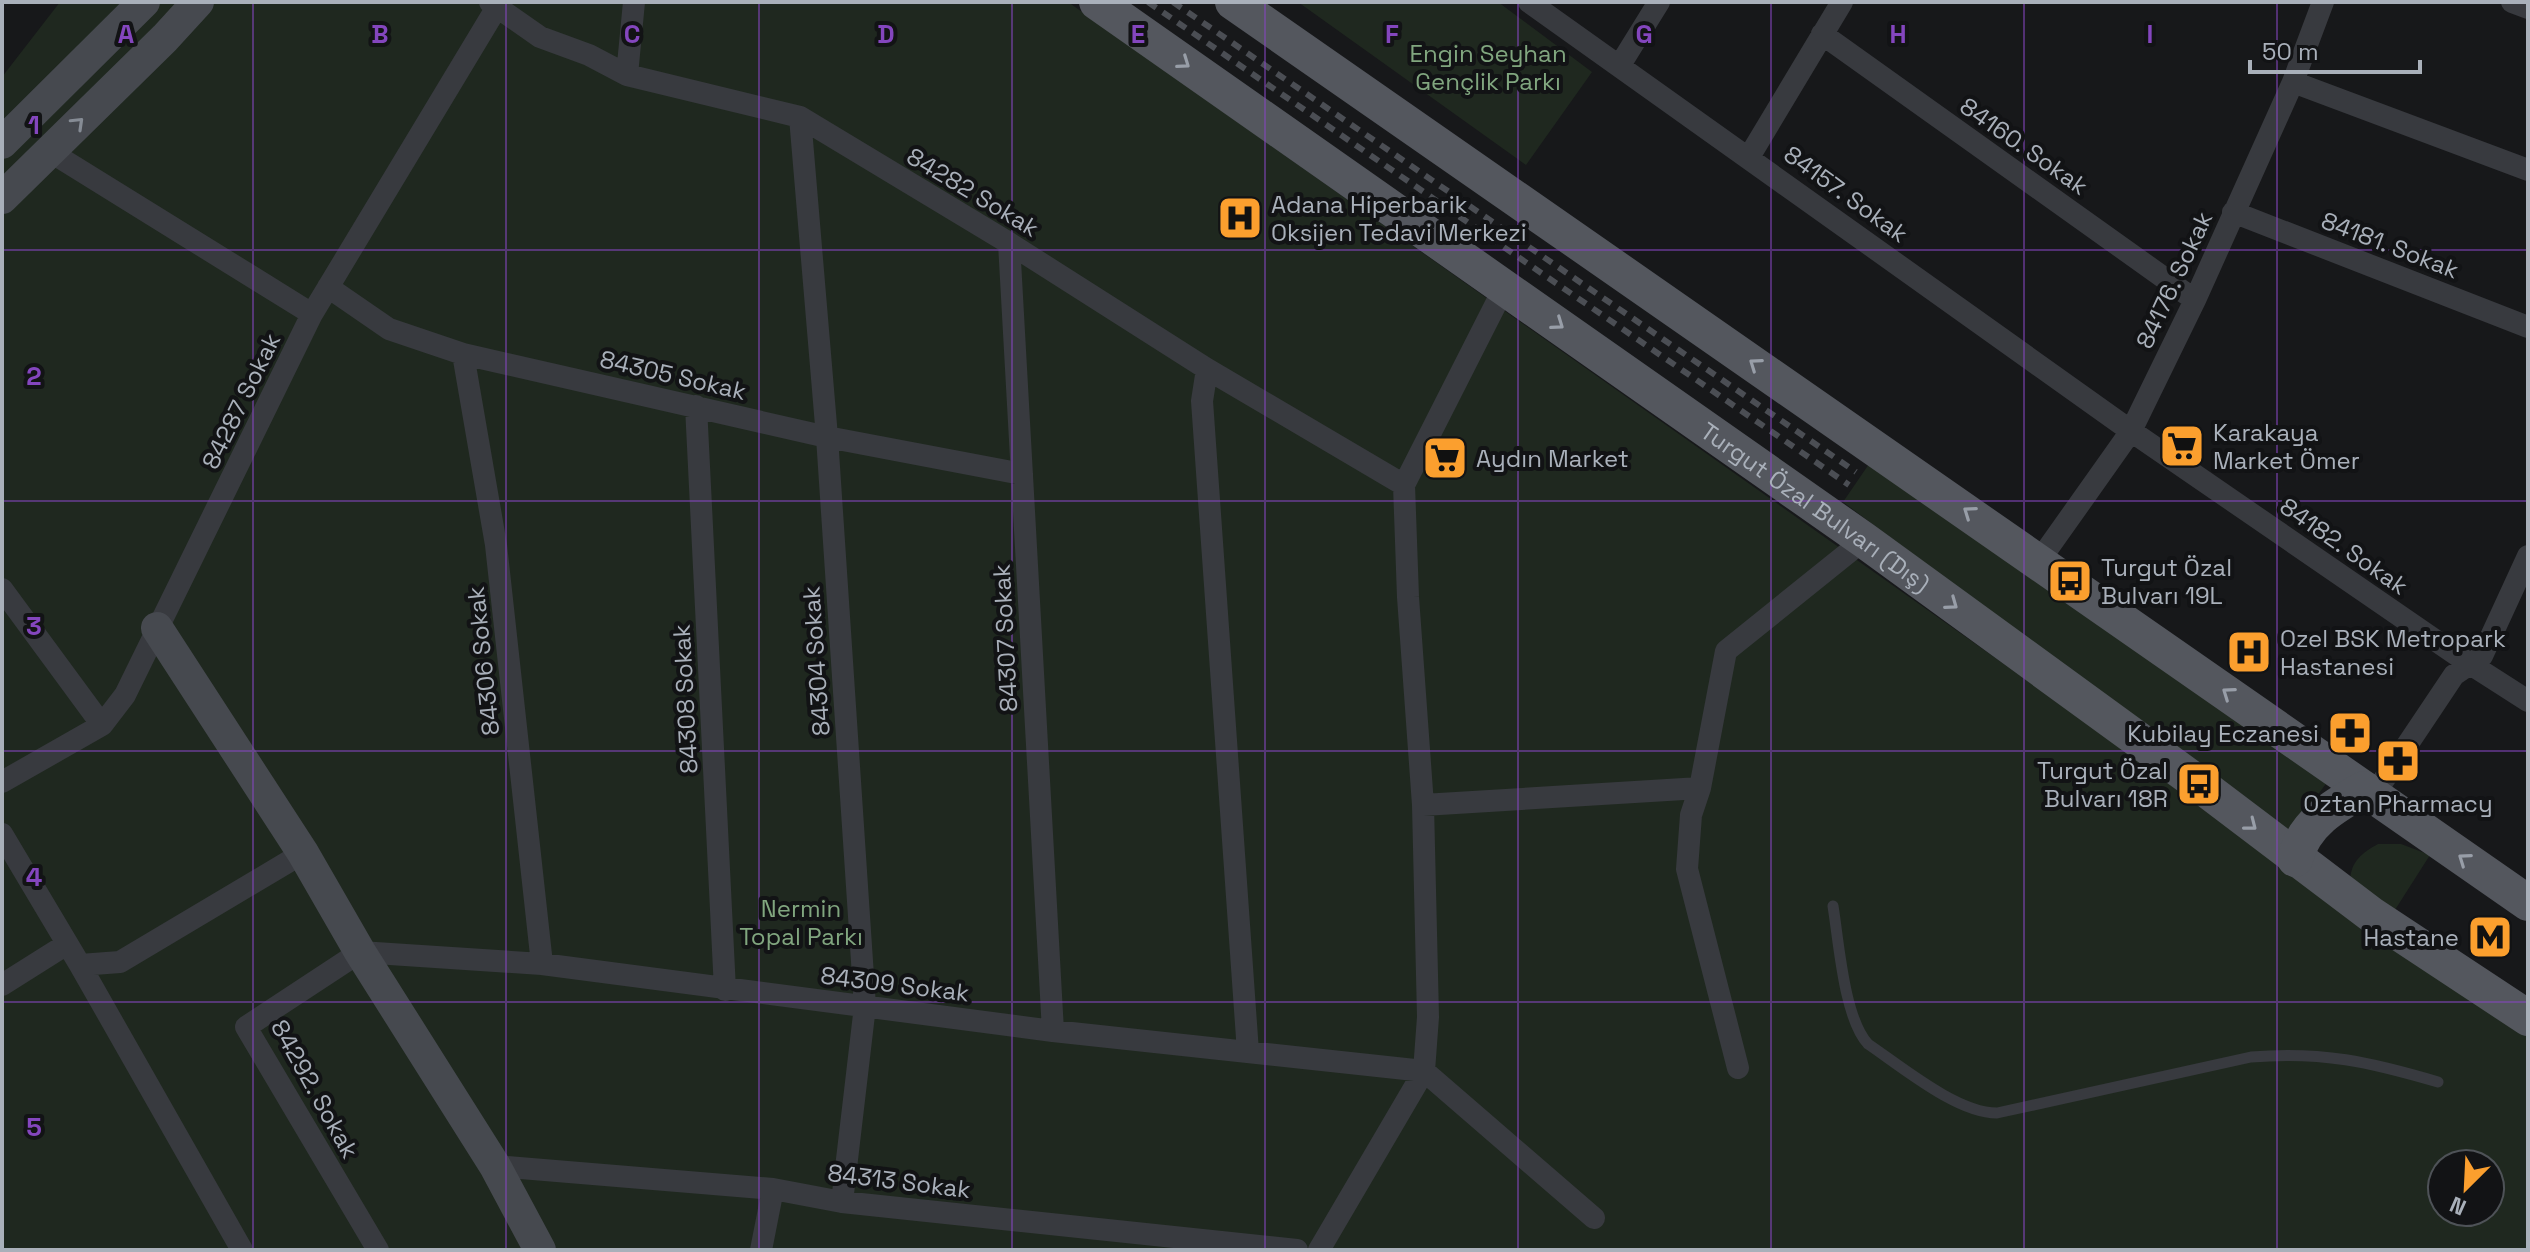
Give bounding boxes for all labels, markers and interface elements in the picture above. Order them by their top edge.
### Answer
text: A [118,17,135,51]
text: B [371,17,389,51]
text: C [624,17,640,51]
text: D [877,17,895,51]
text: E [1131,17,1145,51]
text: F [1385,17,1399,51]
text: G [1635,17,1653,51]
text: H [1889,17,1907,51]
text: I [2147,17,2153,51]
scale bar [2250,24,2420,74]
text: 50 m [2262,36,2319,67]
park label: Engin Seyhan Gençlik Parkı [1409,38,1567,97]
one-way arrow [1175,53,1189,68]
street label: 84160. Sokak [1954,90,2094,202]
text: 1 [28,108,40,142]
one-way arrow [69,118,83,133]
street label: 84157. Sokak [1778,139,1914,249]
street label: 84282 Sokak [901,140,1045,244]
place label: Adana Hiperbarik Oksijen Tedavi Merkezi [1271,189,1527,248]
hospital icon: Adana Hiperbarik Oksijen Tedavi Merkezi [1216,194,1264,242]
street label: 84181. Sokak [2317,205,2463,285]
street label: 84176. Sokak [2129,206,2219,354]
one-way arrow [1549,314,1563,329]
street label: 84287 Sokak [195,328,287,474]
street label: 84305 Sokak [597,343,749,407]
text: 2 [26,359,42,393]
one-way arrow [1750,359,1764,374]
street label: Turgut Özal Bulvarı (Dış) [1695,415,1936,598]
place label: Karakaya Market Ömer [2213,417,2360,476]
supermarket icon: Karakaya Market Ömer [2158,422,2206,470]
supermarket icon: Aydın Market [1421,434,1469,482]
place label: Aydın Market [1476,443,1629,474]
street label: 84182. Sokak [2274,491,2414,602]
one-way arrow [1963,507,1977,522]
place label: Turgut Özal Bulvarı 19L [2101,552,2232,611]
bus stop icon: Turgut Özal Bulvarı 19L [2046,557,2094,605]
street label: 84307 Sokak [986,563,1024,713]
street label: 84306 Sokak [460,585,506,737]
street label: 84304 Sokak [795,585,837,737]
one-way arrow [1943,594,1958,609]
text: 3 [26,609,42,643]
street label: 84308 Sokak [666,623,704,775]
place label: Ozel BSK Metropark Hastanesi [2280,623,2506,682]
hospital icon: Ozel BSK Metropark Hastanesi [2225,628,2273,676]
one-way arrow [2222,688,2236,703]
pharmacy icon: Kubilay Eczanesi [2326,709,2374,757]
place label: Kubilay Eczanesi [2127,718,2319,749]
pharmacy icon: Oztan Pharmacy [2374,737,2422,785]
place label: Turgut Özal Bulvarı 18R [2037,755,2168,814]
bus stop icon: Turgut Özal Bulvarı 18R [2175,760,2223,808]
place label: Oztan Pharmacy [2303,788,2493,819]
one-way arrow [2243,815,2257,829]
one-way arrow [2458,853,2472,868]
text: 4 [26,860,42,894]
park label: Nermin Topal Parkı [739,893,863,952]
metro station icon: Hastane [2466,913,2514,961]
place label: Hastane [2363,922,2459,953]
street label: 84309 Sokak [819,960,971,1009]
street label: 84292. Sokak [264,1014,366,1164]
text: 5 [26,1110,42,1144]
north arrow [2426,1148,2506,1228]
street label: 84313 Sokak [826,1157,972,1205]
text: N [2445,1190,2470,1222]

